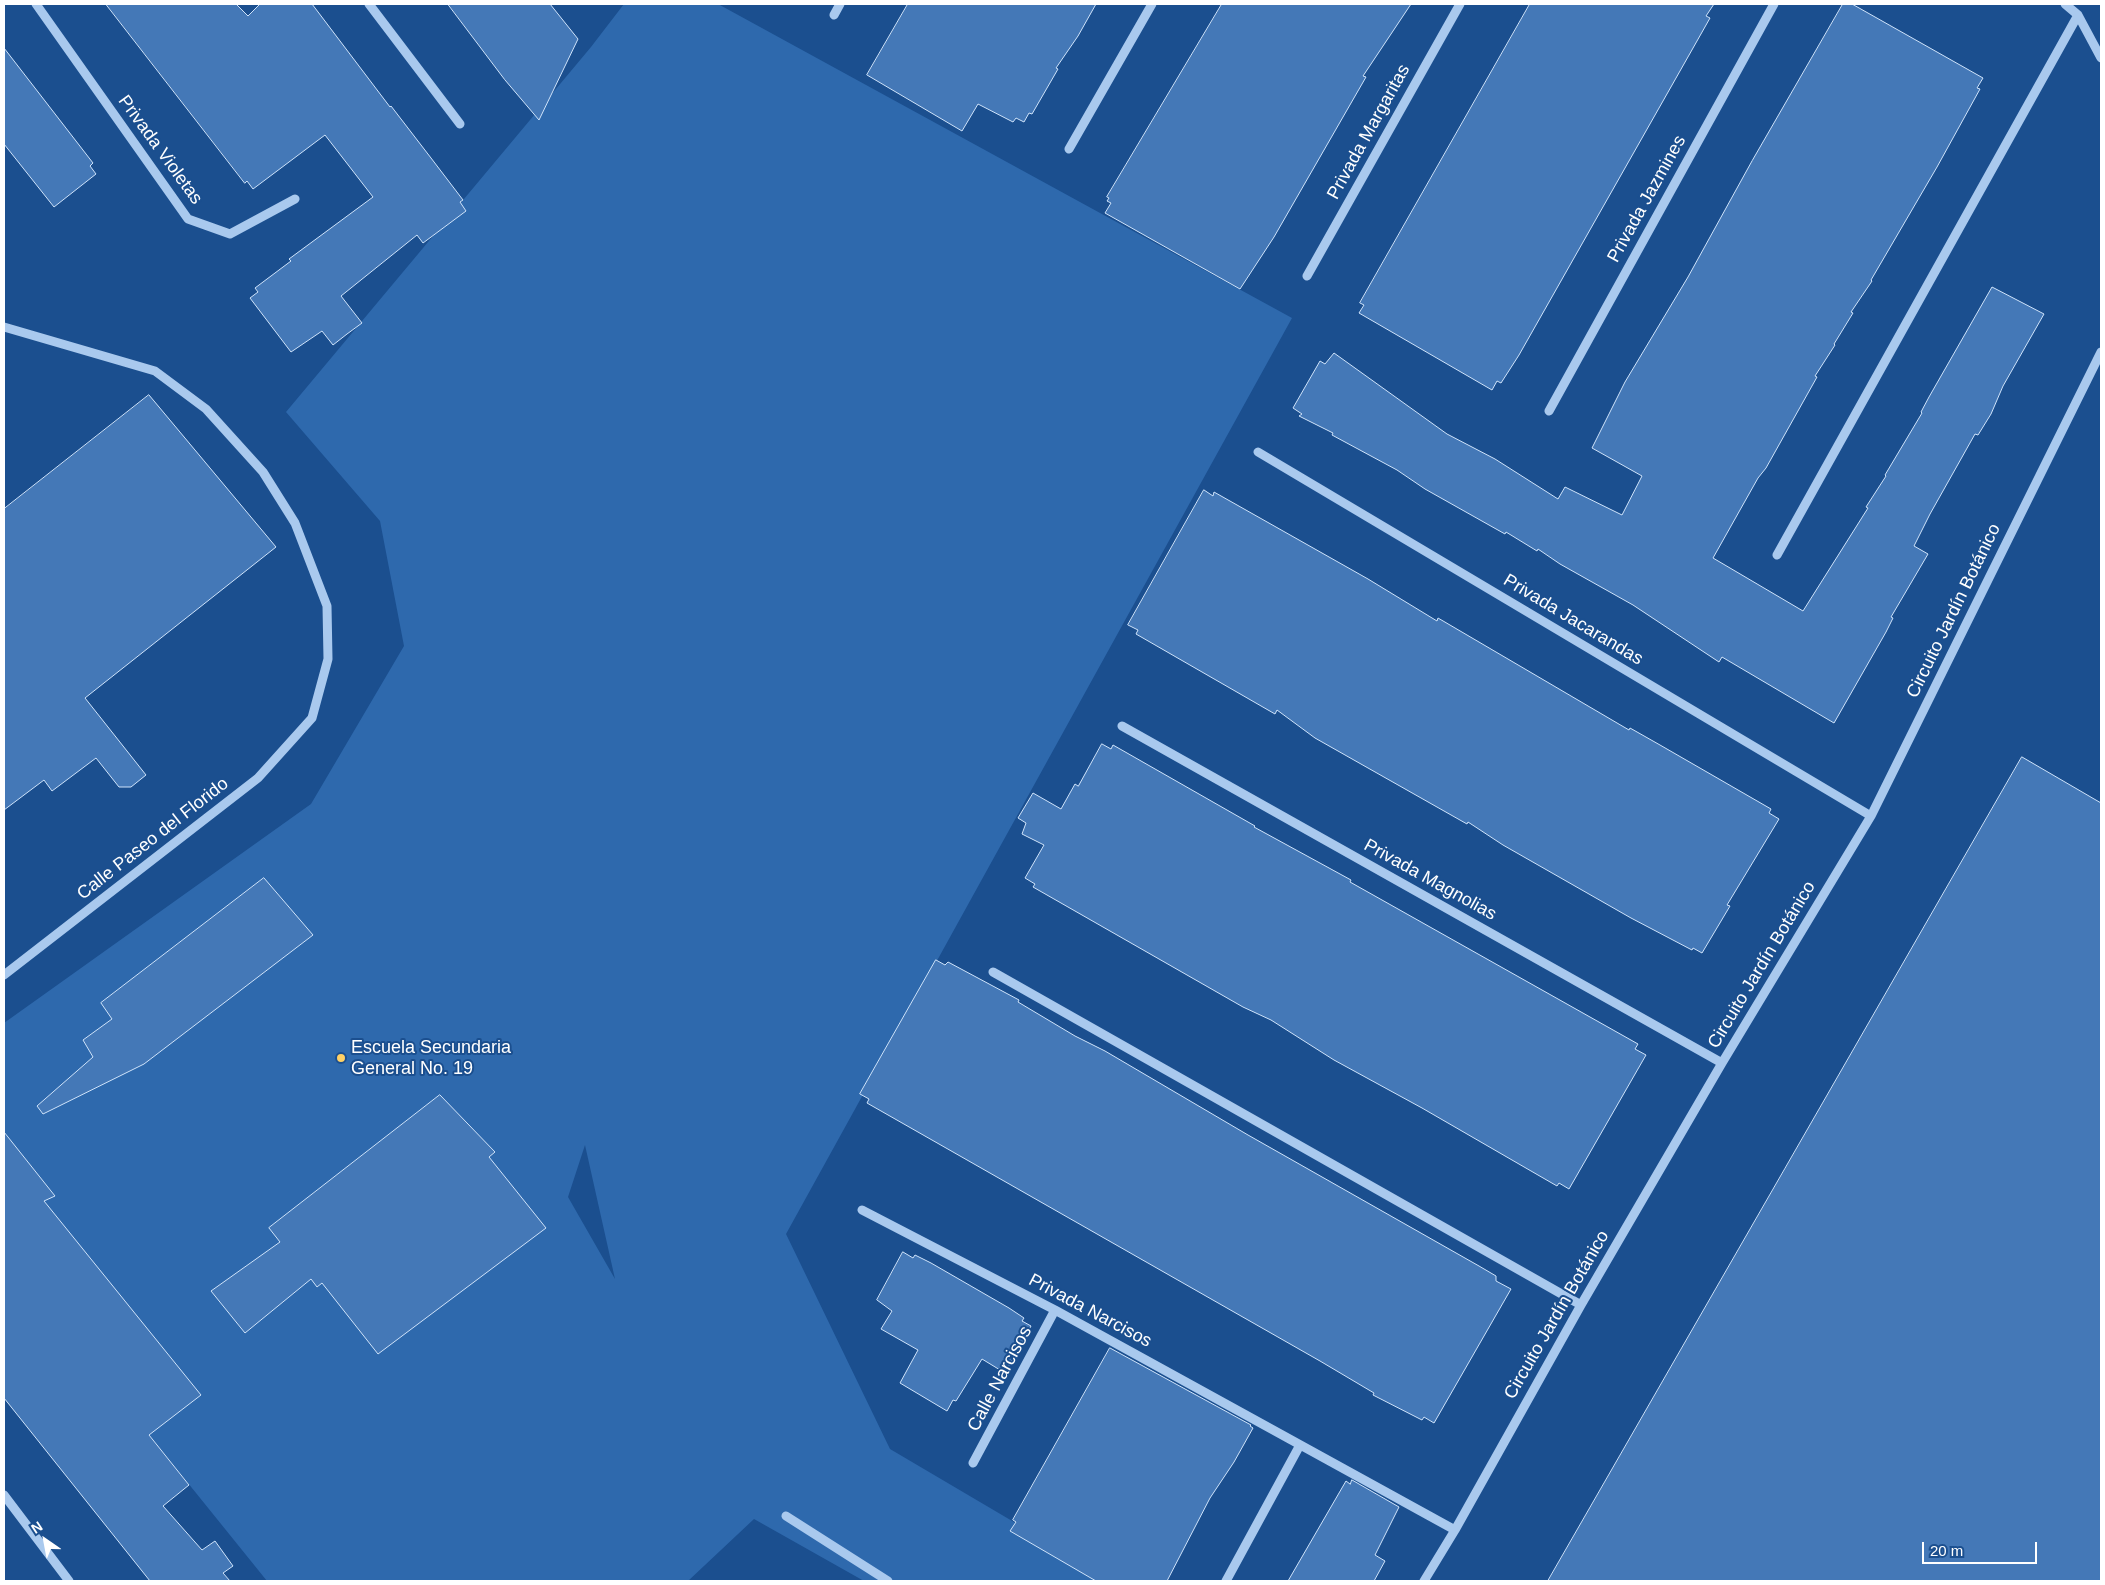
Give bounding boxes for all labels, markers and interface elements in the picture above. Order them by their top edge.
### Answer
street label: Privada Margaritas [1323,61,1415,203]
street label: Privada Violetas [113,91,207,209]
street label: Privada Jazmines [1603,132,1691,266]
street label: Circuito Jardín Botánico [1902,520,2006,702]
street label: Privada Jacarandas [1499,570,1647,670]
street label: Calle Paseo del Florido [73,773,233,905]
street label: Privada Magnolias [1360,835,1500,925]
street label: Circuito Jardín Botánico [1704,878,1820,1052]
place label: Escuela Secundaria General No. 19 [351,1037,511,1080]
marker: Escuela Secundaria General No. 19 [335,1052,347,1064]
street label: Circuito Jardín Botánico [1500,1227,1614,1403]
street label: Privada Narcisos [1025,1270,1155,1352]
street label: Calle Narcisos [963,1323,1037,1435]
north arrow [20,1515,70,1565]
text: N [28,1518,45,1537]
scale bar [1925,1532,2040,1564]
text: 20 m [1930,1542,1963,1559]

